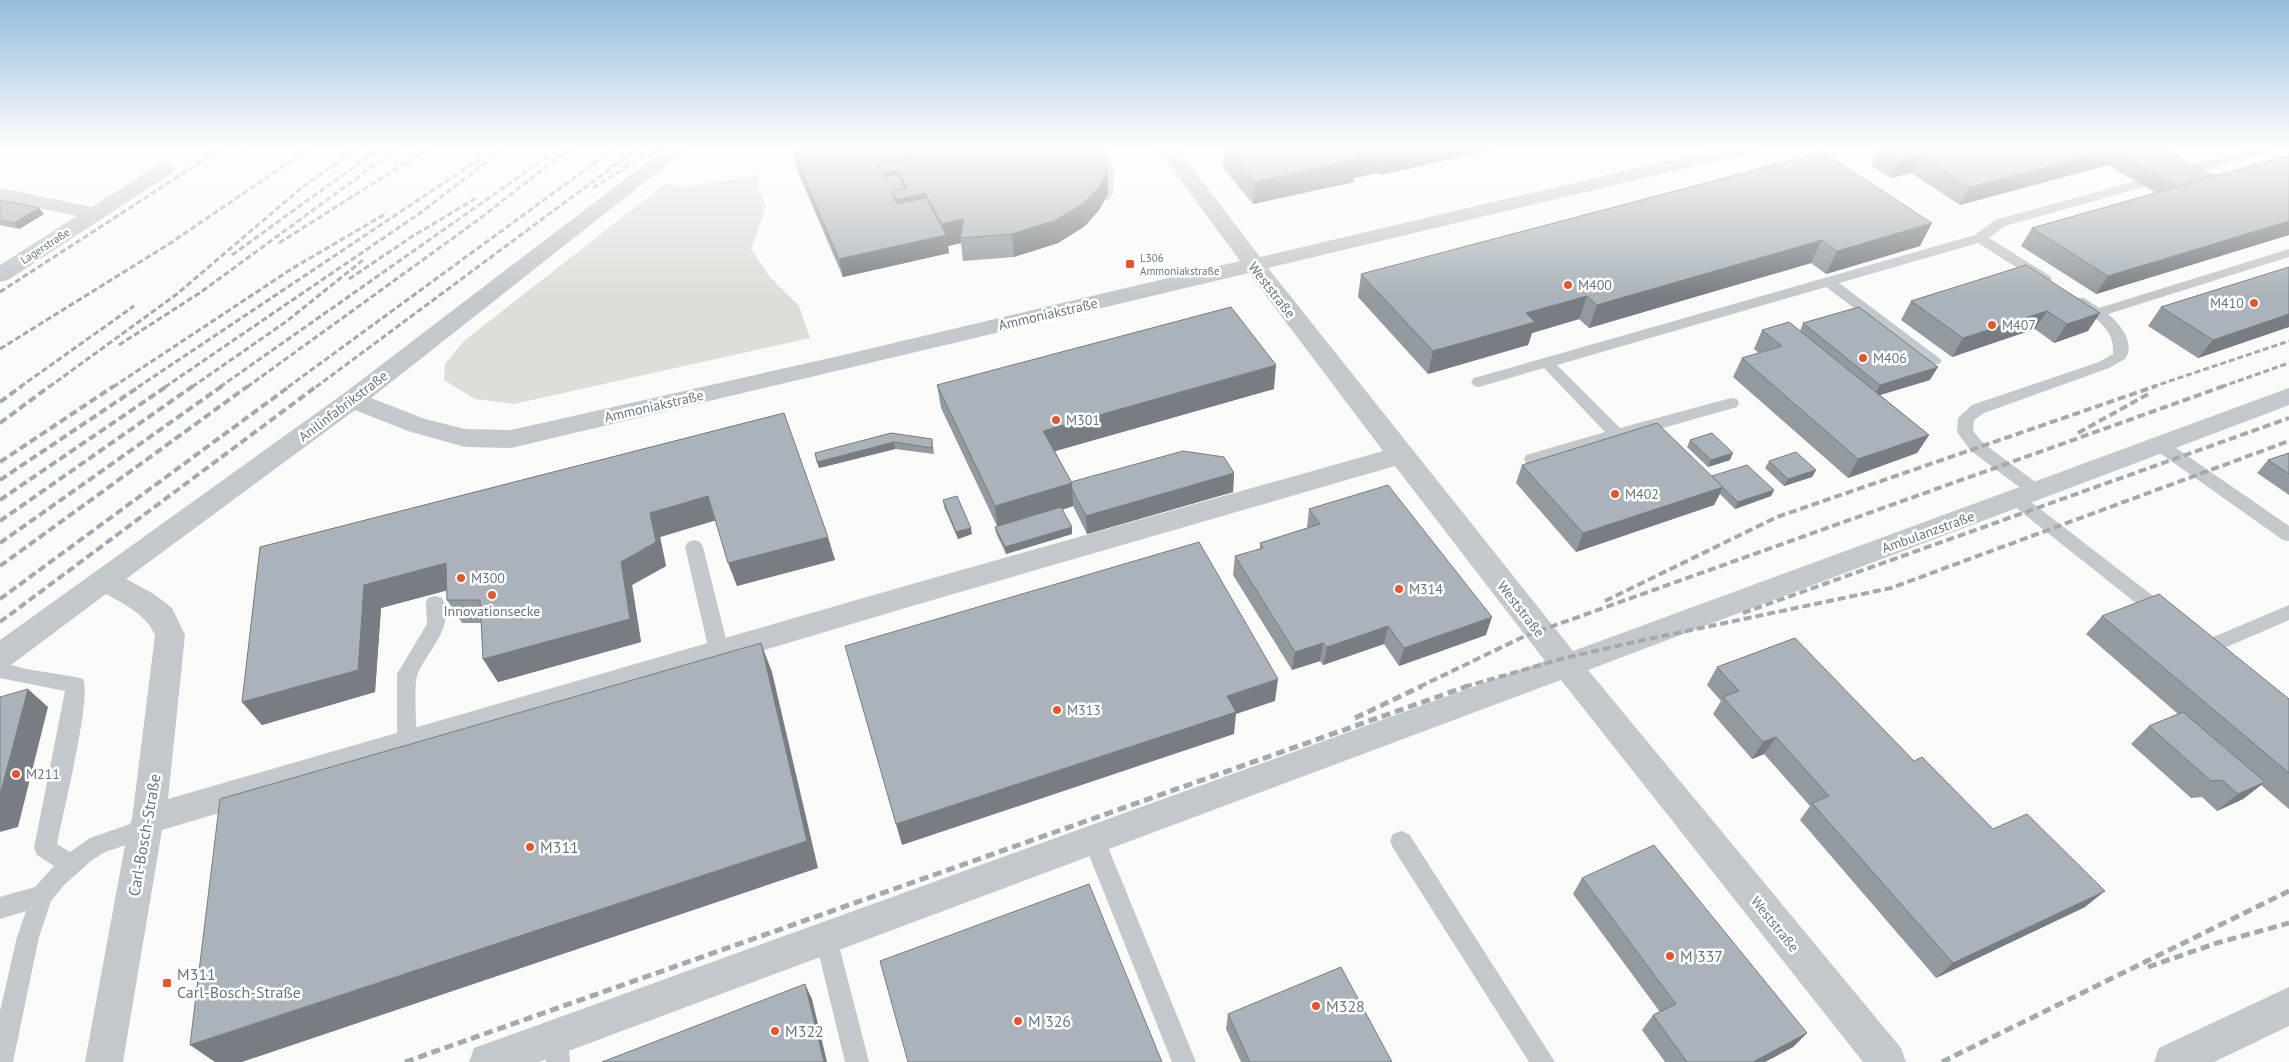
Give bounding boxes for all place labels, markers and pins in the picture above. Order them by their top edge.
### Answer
place label: L306 Ammoniakstraße [1140,251,1220,278]
marker: L306 Ammoniakstraße [1124,258,1136,270]
place label: M400 [1578,276,1612,294]
marker: M400 [1562,279,1574,291]
place label: M410 [2210,294,2244,312]
marker: M410 [2248,297,2260,309]
place label: M407 [2002,316,2036,334]
marker: M407 [1986,319,1998,331]
place label: M406 [1873,349,1907,367]
marker: M406 [1857,352,1869,364]
place label: M301 [1066,411,1100,429]
marker: M301 [1050,414,1062,426]
place label: M402 [1625,485,1659,503]
marker: M402 [1609,488,1621,500]
place label: M300 [471,569,505,587]
marker: M300 [455,572,467,584]
place label: M314 [1409,580,1443,598]
marker: M314 [1393,583,1405,595]
marker: Innovationsecke [486,589,498,601]
place label: Innovationsecke [444,602,540,620]
place label: M313 [1067,701,1101,719]
marker: M313 [1051,704,1063,716]
place label: M211 [26,765,60,783]
marker: M211 [10,768,22,780]
place label: M311 [540,837,579,857]
marker: M311 [524,841,536,853]
place label: M 337 [1680,946,1723,966]
marker: M 337 [1664,950,1676,962]
place label: M311 Carl-Bosch-Straße [177,964,301,1002]
marker: M311 Carl-Bosch-Straße [161,977,173,989]
place label: M328 [1326,996,1365,1016]
marker: M328 [1310,1000,1322,1012]
place label: M 326 [1028,1011,1071,1031]
marker: M 326 [1012,1015,1024,1027]
place label: M322 [785,1021,824,1041]
marker: M322 [769,1025,781,1037]

